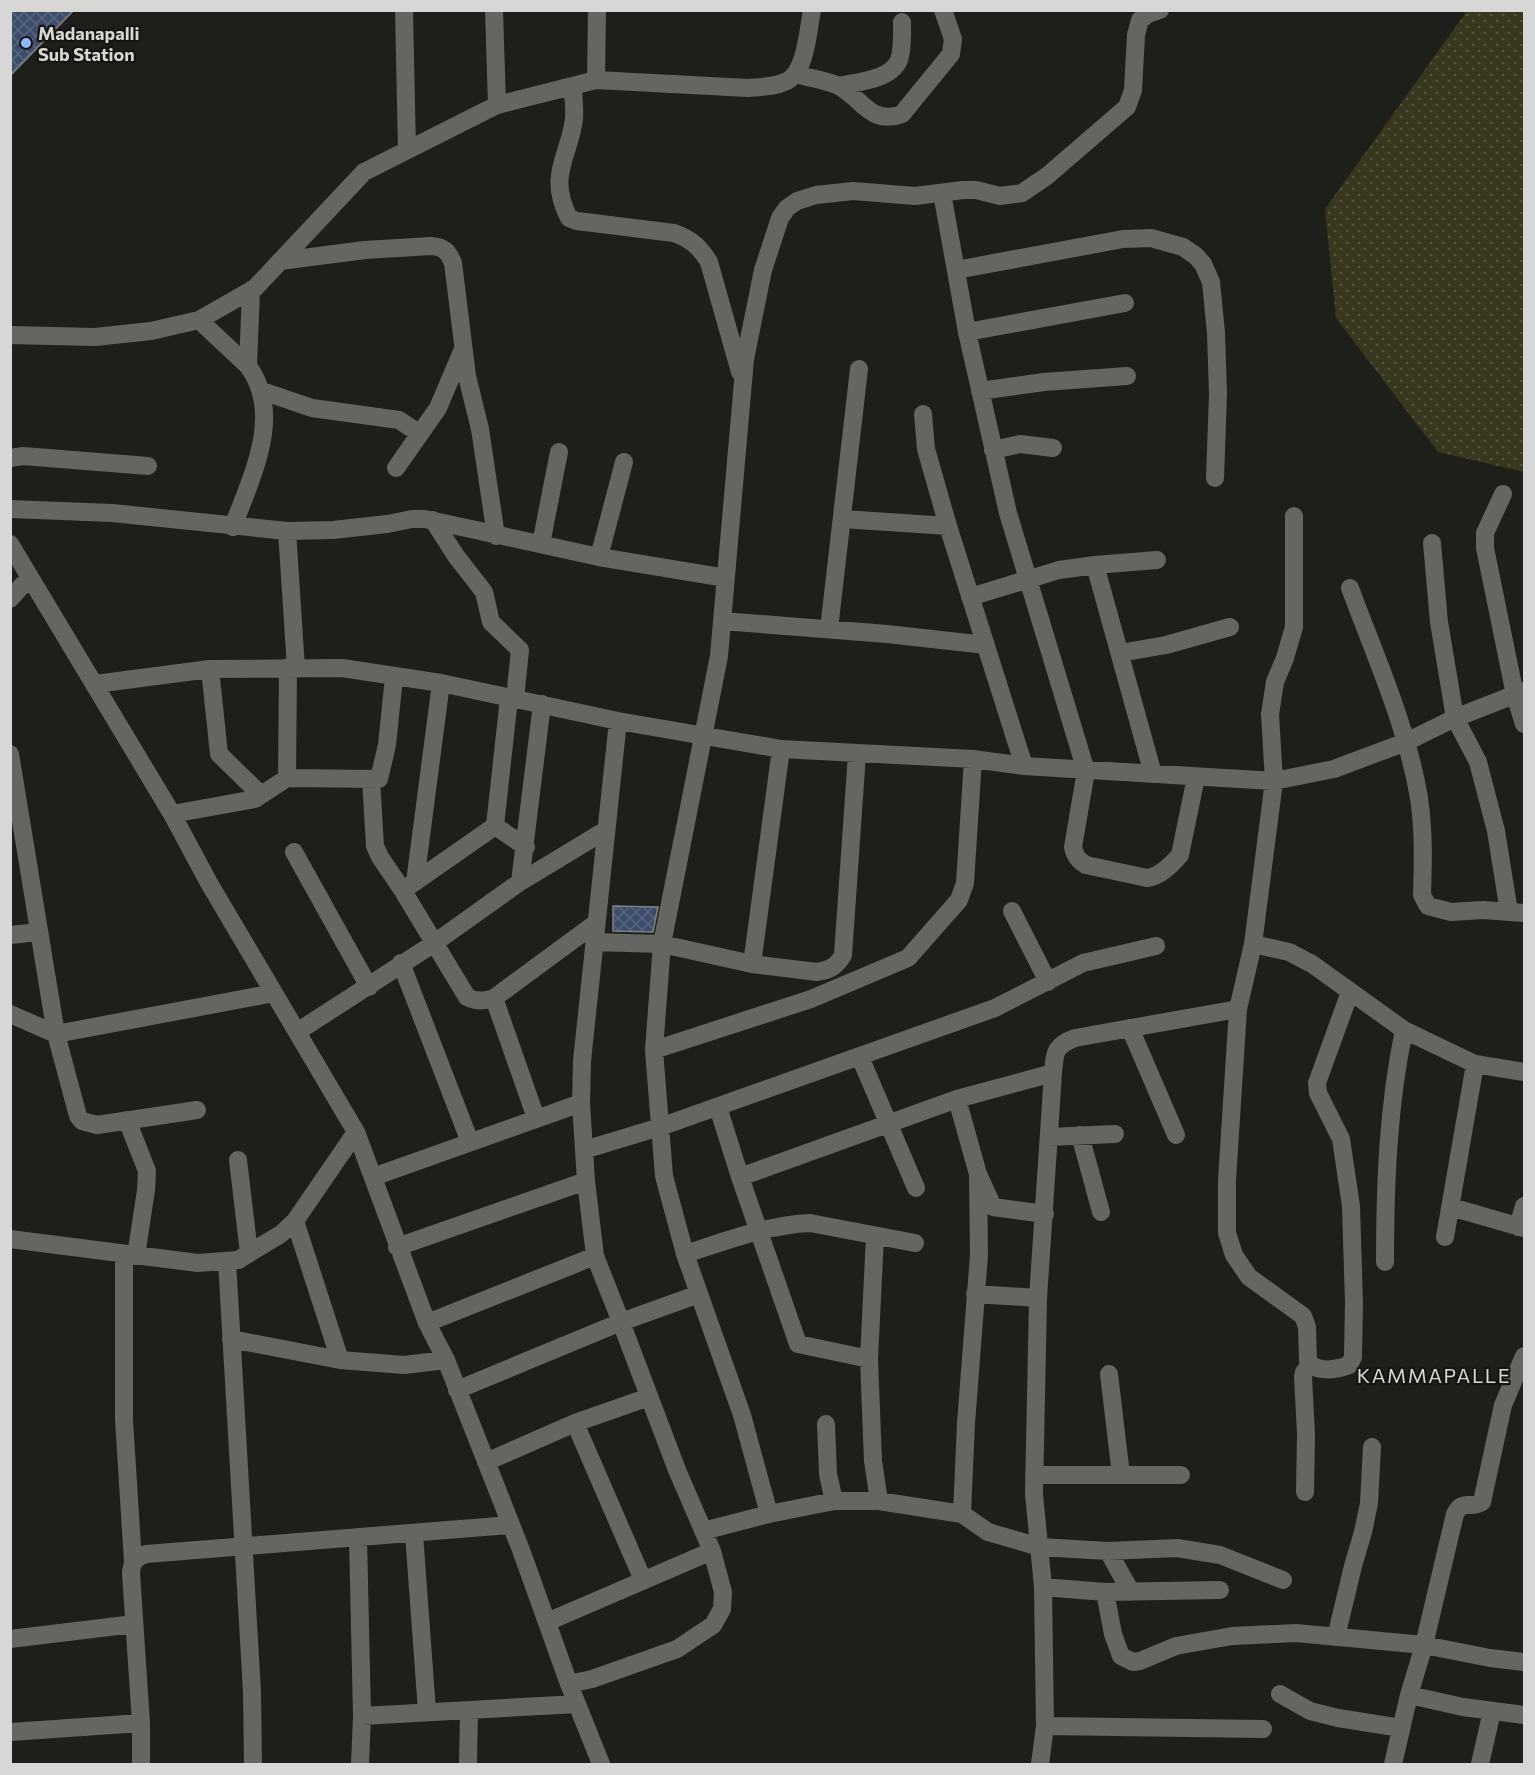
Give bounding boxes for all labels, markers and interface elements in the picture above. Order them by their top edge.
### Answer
place label: Madanapalli Sub Station [38,22,140,65]
marker: Madanapalli Sub Station [19,36,33,50]
district label: KAMMAPALLE [1357,1363,1511,1387]

